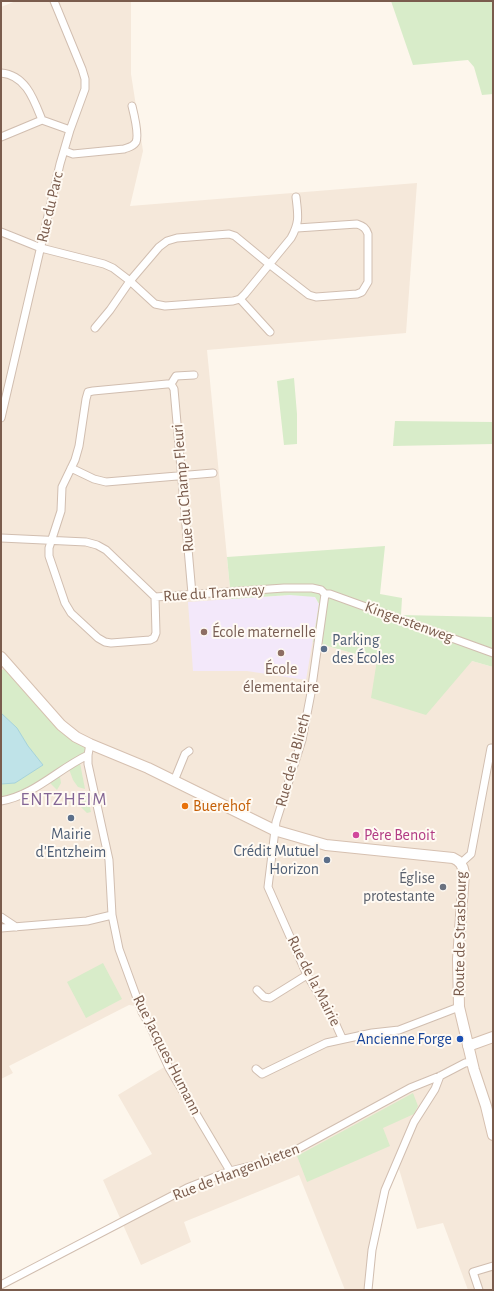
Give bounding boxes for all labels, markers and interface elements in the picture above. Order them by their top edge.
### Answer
street label: Rue du Parc [33,170,67,244]
street label: Rue du Champ Fleuri [168,423,198,553]
street label: Rue du Tramway [163,580,265,606]
street label: Kingerstenweg [362,597,456,647]
place label: École maternelle [212,622,316,642]
marker: École maternelle [199,627,209,637]
place label: Parking des Écoles [332,630,395,668]
marker: Parking des Écoles [319,644,329,654]
marker: École élementaire [276,648,286,658]
place label: École élementaire [243,659,319,697]
street label: Rue de la Blieth [271,711,315,809]
district label: ENTZHEIM [20,789,108,811]
place label: Buerehof [193,796,250,816]
marker: Buerehof [180,801,190,811]
marker: Mairie d'Entzheim [66,813,76,823]
place label: Mairie d'Entzheim [36,824,106,862]
place label: Père Benoit [364,825,435,845]
marker: Père Benoit [351,830,361,840]
place label: Crédit Mutuel Horizon [234,841,319,879]
marker: Crédit Mutuel Horizon [322,855,332,865]
place label: Église protestante [363,868,435,906]
street label: Route de Strasbourg [449,871,471,997]
marker: Église protestante [438,882,448,892]
street label: Rue de la Mairie [283,932,345,1030]
street label: Rue Jacques Humann [128,992,206,1118]
place label: Ancienne Forge [356,1029,452,1049]
marker: Ancienne Forge [455,1034,465,1044]
street label: Rue de Hangenbieten [170,1139,302,1205]

